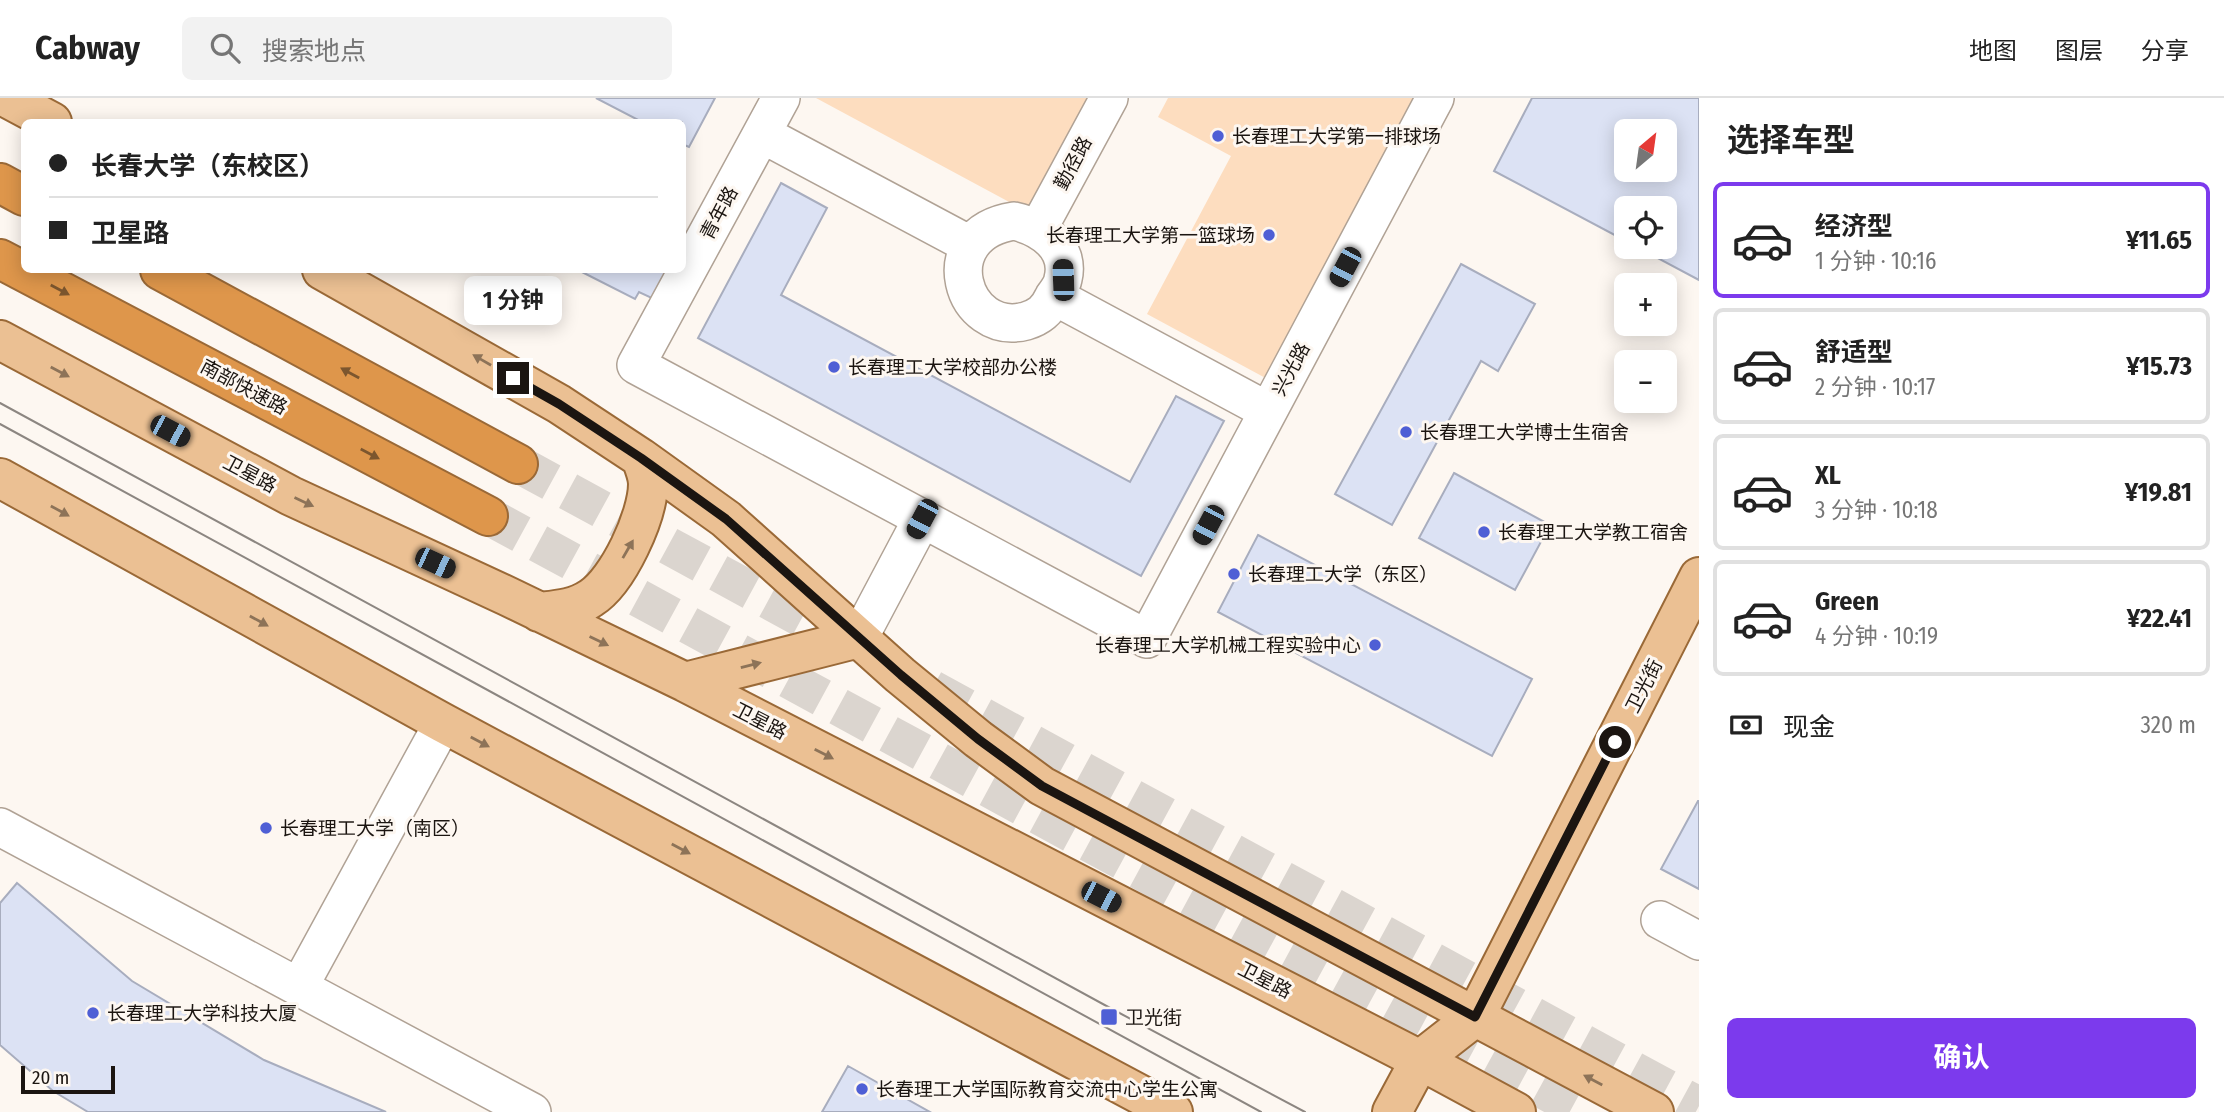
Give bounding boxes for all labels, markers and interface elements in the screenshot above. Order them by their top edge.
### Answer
search box [182,17,672,80]
text: Cabway [35,28,140,68]
icon: search [206,29,244,67]
text: 搜索地点 [262,36,366,67]
text: 地图 [1969,37,2017,65]
text: 图层 [2055,37,2103,65]
text: 分享 [2141,37,2189,65]
north arrow [1614,119,1676,182]
map controls [1614,119,1677,413]
text: 选择车型 [1727,121,1855,159]
place label: 长春理工大学第一排球场 [1232,125,1441,148]
marker: 长春理工大学第一排球场 [1210,128,1226,144]
street label: 勤径路 [1049,132,1097,194]
text: 长春大学（东校区） [91,151,325,182]
street label: 青年路 [695,182,743,244]
button: locate [1614,196,1677,259]
icon: car [1731,209,1794,272]
text: 经济型 [1815,211,1893,242]
text: 卫星路 [91,218,169,249]
place label: 长春理工大学第一篮球场 [1046,224,1255,247]
text: ¥11.65 [2126,225,2192,256]
marker: 长春理工大学第一篮球场 [1261,227,1277,243]
car [1326,244,1365,290]
text: 1 分钟 · 10:16 [1815,247,1936,275]
car [1052,259,1075,301]
button: + [1614,273,1677,336]
callout: 1 分钟 [464,276,562,326]
one-way arrow [51,284,71,296]
text: 1 分钟 [483,286,543,314]
icon: car [1731,335,1794,398]
text: 舒适型 [1815,337,1893,368]
street label: 兴光路 [1267,338,1315,400]
button: − [1614,350,1677,413]
text: ¥15.73 [2126,351,2192,382]
one-way arrow [472,354,492,366]
street label: 南部快速路 [197,355,291,419]
place label: 长春理工大学校部办公楼 [848,356,1057,379]
marker: 长春理工大学校部办公楼 [826,359,842,375]
route end [497,362,529,394]
one-way arrow [50,366,70,378]
one-way arrow [340,367,360,378]
text: 2 分钟 · 10:17 [1815,373,1935,401]
car [147,412,194,450]
place label: 长春理工大学博士生宿舍 [1420,421,1629,444]
marker: 长春理工大学博士生宿舍 [1398,424,1414,440]
one-way arrow [360,448,380,460]
street label: 卫星路 [219,450,281,498]
text: XL [1815,460,1841,491]
icon: car [1731,461,1794,524]
text: ¥19.81 [2125,477,2192,508]
one-way arrow [294,496,314,508]
car [903,496,942,542]
text: 3 分钟 · 10:18 [1815,496,1938,524]
car [1189,502,1228,548]
one-way arrow [50,506,70,517]
place label: 长春理工大学教工宿舍 [1498,521,1688,544]
marker: 长春理工大学教工宿舍 [1476,524,1492,540]
one-way arrow [622,539,634,558]
car [412,545,459,581]
place label: 长春理工大学（东区） [1248,563,1438,586]
marker: 长春理工大学（东区） [1226,566,1242,582]
text: Green [1815,586,1879,617]
icon: car [1731,587,1794,650]
text: ¥22.41 [2127,603,2192,634]
one-way arrow [249,615,269,627]
text: 4 分钟 · 10:19 [1815,622,1938,650]
place label: 长春理工大学机械工程实验中心 [1095,634,1361,657]
one-way arrow [589,635,609,646]
marker: 长春理工大学机械工程实验中心 [1367,637,1383,653]
street label: 卫光街 [1621,655,1667,717]
one-way arrow [741,660,762,670]
street label: 卫星路 [729,698,791,744]
icon: cash [1727,706,1765,744]
text: 320 m [2141,711,2196,739]
text: 现金 [1783,712,1835,743]
route start [1599,726,1631,758]
one-way arrow [470,737,490,748]
one-way arrow [814,748,834,759]
place label: 长春理工大学（南区） [280,817,470,840]
marker: 长春理工大学（南区） [258,820,274,836]
one-way arrow [671,844,691,855]
car [1078,878,1125,916]
street label: 卫星路 [1234,957,1296,1003]
place label: 长春理工大学科技大厦 [107,1002,297,1025]
marker: 长春理工大学科技大厦 [85,1005,101,1021]
place label: 卫光街 [1125,1006,1182,1029]
marker: 卫光街 [1099,1007,1119,1027]
button: 确认 [1727,1018,2196,1098]
scale bar [21,1063,116,1095]
text: 20 m [32,1066,69,1089]
one-way arrow [1583,1074,1603,1086]
place label: 长春理工大学国际教育交流中心学生公寓 [876,1078,1218,1101]
marker: 长春理工大学国际教育交流中心学生公寓 [854,1081,870,1097]

